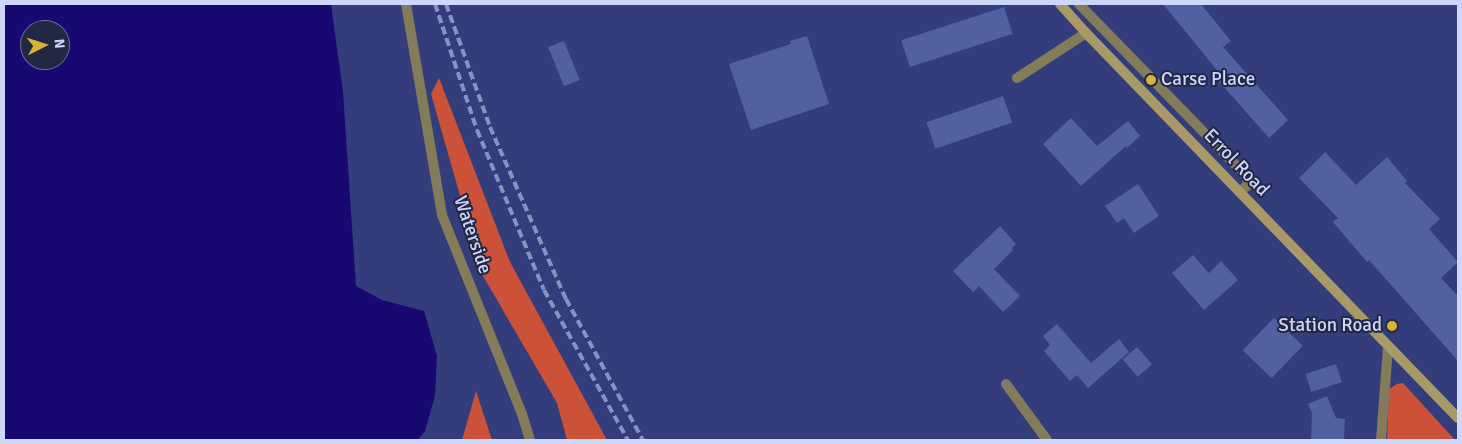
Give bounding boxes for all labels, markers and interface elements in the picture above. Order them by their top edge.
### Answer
north arrow [20,20,70,70]
text: N [51,38,68,49]
place label: Carse Place [1161,69,1255,91]
marker: Carse Place [1145,74,1157,86]
street label: Errol Road [1198,125,1274,201]
street label: Waterside [448,193,496,277]
place label: Station Road [1278,315,1382,337]
marker: Station Road [1386,320,1398,332]

